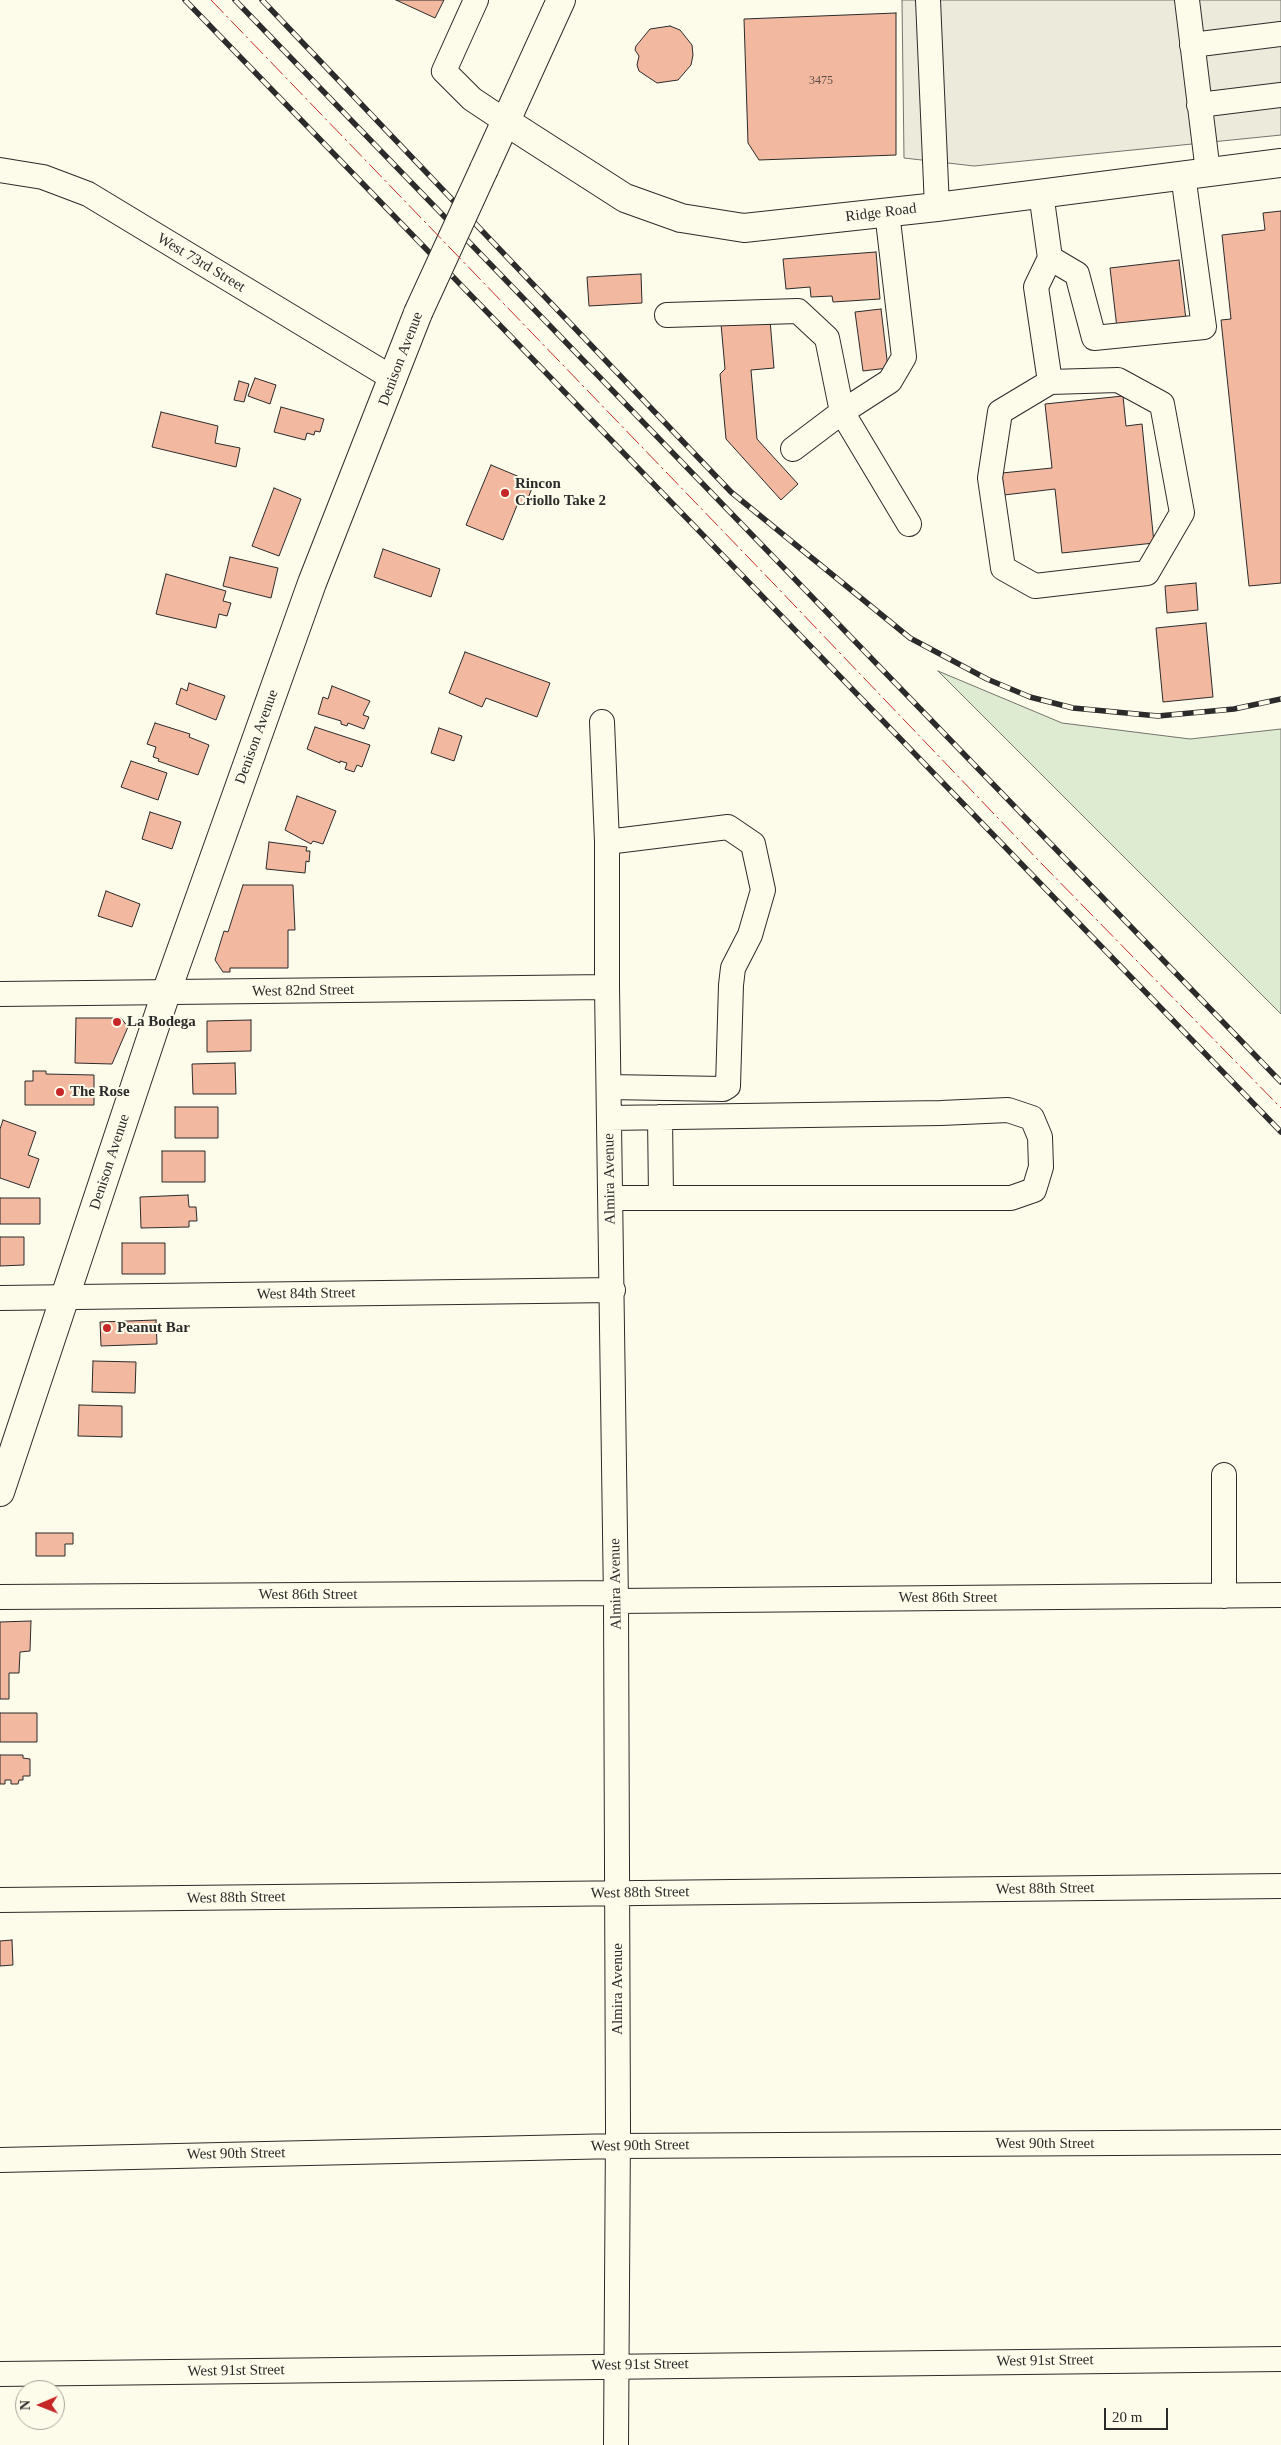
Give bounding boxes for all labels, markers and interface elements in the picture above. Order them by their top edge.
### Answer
house number: 3475 [809,74,833,88]
street label: Ridge Road [845,200,917,226]
street label: West 73rd Street [154,230,248,296]
street label: Denison Avenue [375,309,427,409]
place label: Rincon Criollo Take 2 [515,475,606,510]
marker: Rincon Criollo Take 2 [499,487,511,499]
street label: Denison Avenue [232,687,282,787]
street label: West 82nd Street [252,981,354,1001]
place label: La Bodega [127,1013,196,1031]
marker: La Bodega [111,1016,123,1028]
place label: The Rose [70,1083,130,1101]
marker: The Rose [54,1086,66,1098]
street label: Denison Avenue [86,1112,134,1212]
street label: Almira Avenue [600,1133,620,1225]
street label: West 84th Street [256,1284,356,1304]
place label: Peanut Bar [117,1319,190,1337]
marker: Peanut Bar [101,1322,113,1334]
street label: Almira Avenue [606,1538,626,1630]
street label: West 86th Street [259,1586,357,1604]
street label: West 86th Street [899,1589,997,1607]
street label: West 88th Street [995,1879,1095,1899]
street label: West 88th Street [590,1883,690,1903]
street label: West 88th Street [186,1888,286,1908]
street label: Almira Avenue [609,1943,627,2035]
street label: West 90th Street [996,2135,1094,2153]
street label: West 90th Street [590,2136,690,2156]
street label: West 90th Street [186,2144,286,2164]
street label: West 91st Street [996,2351,1094,2371]
street label: West 91st Street [591,2355,689,2375]
street label: West 91st Street [187,2361,285,2381]
north arrow [15,2380,65,2430]
scale bar [1106,2398,1170,2430]
text: N [18,2400,33,2410]
text: 20 m [1112,2409,1142,2425]

